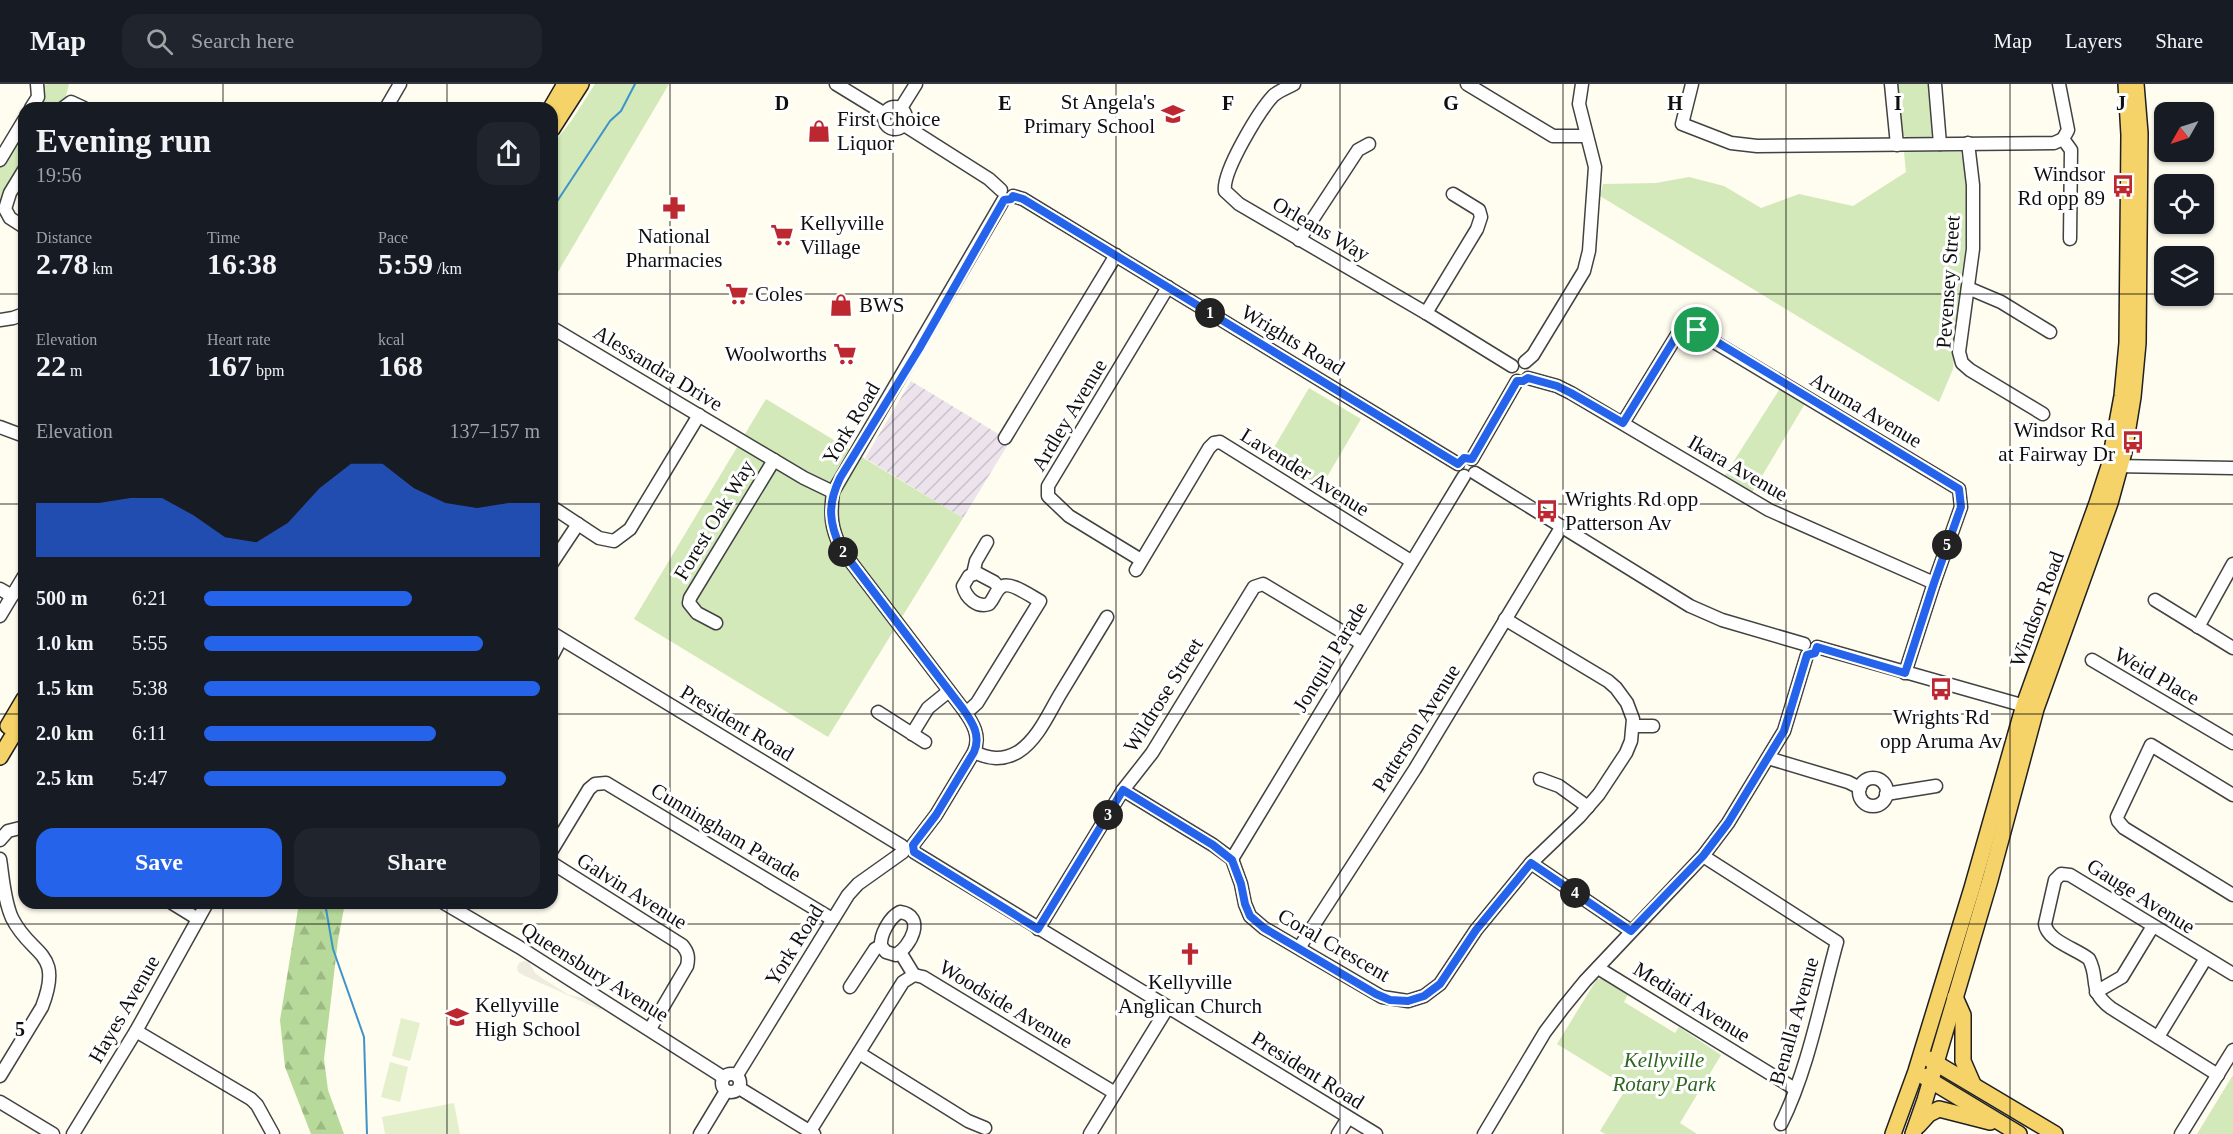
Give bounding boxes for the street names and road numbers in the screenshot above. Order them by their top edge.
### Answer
street label: Orleans Way [1268,192,1374,267]
street label: Pevensey Street [1931,214,1965,349]
street label: Wrights Road [1237,300,1349,381]
street label: Alessandra Drive [589,320,727,416]
street label: Ardley Avenue [1026,355,1112,475]
street label: Aruma Avenue [1806,367,1926,453]
street label: York Road [817,378,885,468]
street label: Lavender Avenue [1236,423,1374,521]
street label: Ikara Avenue [1684,430,1792,506]
street label: Forest Oak Way [669,455,759,584]
street label: Windsor Road [2005,548,2069,670]
street label: Jonquil Parade [1288,598,1372,716]
street label: Wildrose Street [1118,633,1208,757]
street label: Weid Place [2110,642,2204,710]
street label: Patterson Avenue [1367,660,1465,796]
street label: President Road [676,680,798,766]
street label: Cunningham Parade [647,778,805,886]
street label: Galvin Avenue [573,848,691,934]
street label: Gauge Avenue [2083,853,2199,939]
street label: York Road [760,900,828,990]
street label: Coral Crescent [1274,903,1394,987]
street label: Queensbury Avenue [517,917,673,1027]
street label: Hayes Avenue [84,951,164,1067]
street label: Benalla Avenue [1764,954,1824,1088]
street label: Woodside Avenue [935,955,1077,1053]
street label: Mediati Avenue [1629,957,1755,1047]
street label: President Road [1247,1026,1369,1114]

